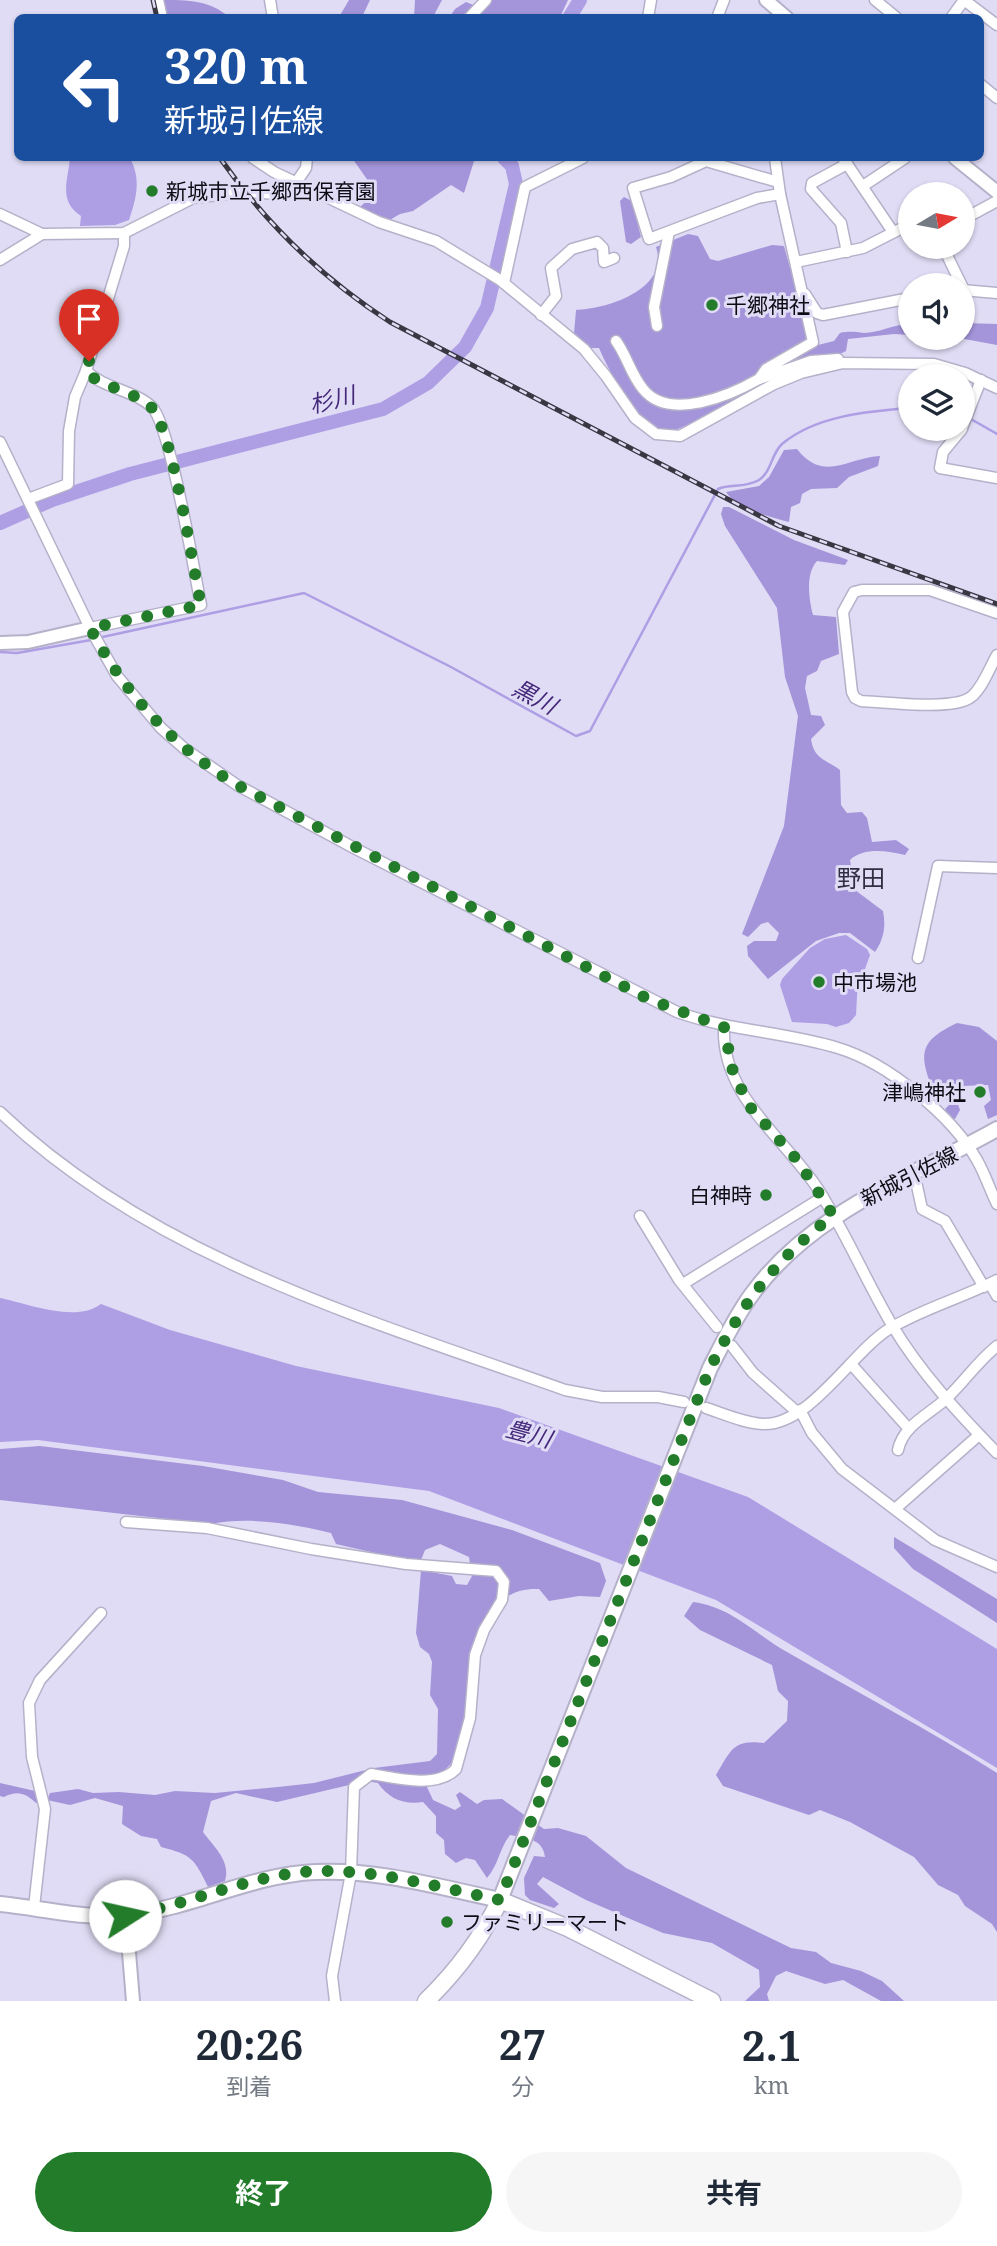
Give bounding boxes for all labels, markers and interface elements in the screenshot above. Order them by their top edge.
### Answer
text: 320 m [164,32,308,98]
icon: left [49,42,140,133]
text: 新城引佐線 [164,98,324,141]
place label: 新城市立千郷西保育園 [166,177,376,205]
north arrow [898,182,975,259]
map controls [898,182,975,441]
marker: 新城市立千郷西保育園 [144,183,160,199]
button: sound [898,273,975,350]
pin [59,289,119,361]
place label: 千郷神社 [726,291,810,319]
marker: 千郷神社 [704,297,720,313]
icon: arrive [70,300,108,338]
button: layers [898,364,975,441]
water label: 杉川 [306,377,361,420]
water label: 黒川 [507,671,565,722]
district label: 野田 [837,861,885,894]
place label: 中市場池 [833,968,917,996]
marker: 中市場池 [811,974,827,990]
place label: 津嶋神社 [882,1078,966,1106]
marker: 津嶋神社 [972,1084,988,1100]
street label: 新城引佐線 [856,1140,962,1212]
place label: 白神時 [689,1181,752,1209]
marker: 白神時 [758,1187,774,1203]
water label: 豊川 [503,1412,558,1455]
position arrow [88,1879,162,1953]
place label: ファミリーマート [461,1908,629,1936]
marker: ファミリーマート [439,1914,455,1930]
text: 20:26 [196,2015,303,2072]
text: 27 [499,2015,546,2072]
text: 2.1 [742,2016,801,2073]
text: km [754,2069,789,2101]
text: 到着 [226,2070,272,2102]
text: 分 [511,2070,534,2102]
button: 終了 [35,2152,492,2232]
button: 共有 [506,2152,962,2232]

